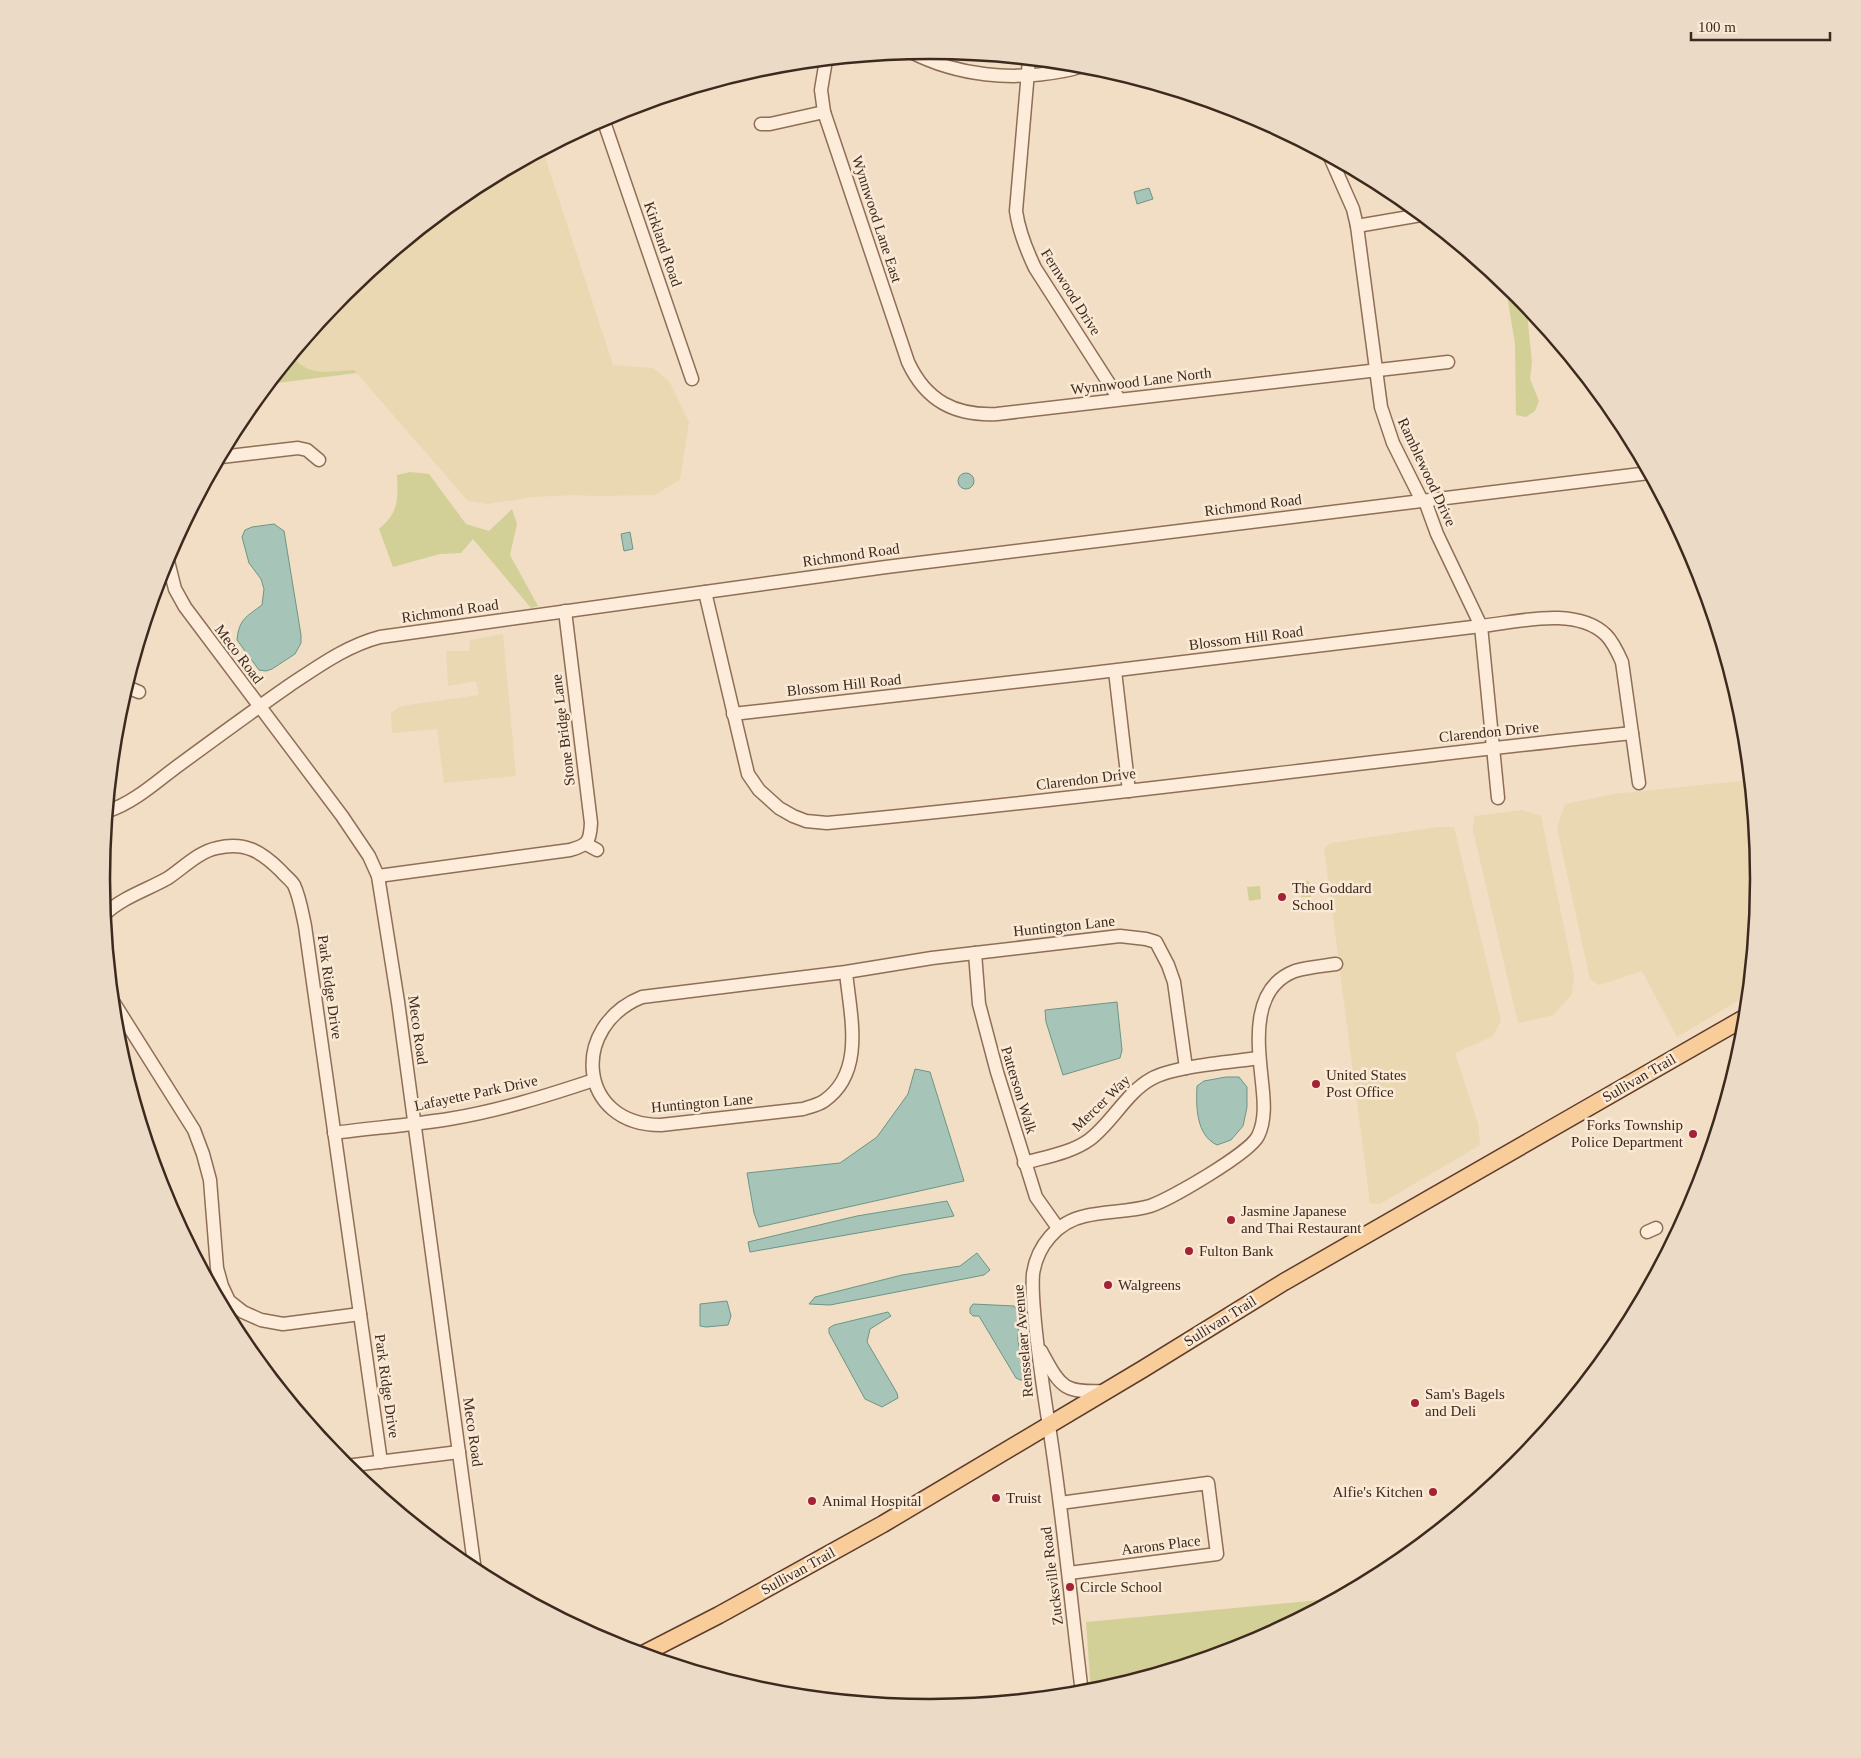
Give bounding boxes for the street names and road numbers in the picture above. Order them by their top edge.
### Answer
street label: Wynnwood Lane East [849,154,905,285]
street label: Kirkland Road [641,199,685,289]
street label: Fernwood Drive [1038,246,1104,338]
street label: Wynnwood Lane North [1070,364,1213,398]
street label: Ramblewood Drive [1395,415,1459,529]
street label: Richmond Road [1203,491,1303,519]
street label: Richmond Road [801,540,901,570]
street label: Richmond Road [400,596,500,626]
street label: Meco Road [212,621,267,687]
street label: Blossom Hill Road [1188,623,1305,653]
street label: Blossom Hill Road [786,671,903,699]
street label: Stone Bridge Lane [548,673,578,787]
street label: Clarendon Drive [1438,719,1540,745]
street label: Clarendon Drive [1035,765,1137,793]
street label: Huntington Lane [1012,913,1116,939]
street label: Park Ridge Drive [315,934,345,1040]
street label: Meco Road [405,994,431,1066]
street label: Patterson Walk [998,1044,1040,1136]
street label: Sullivan Trail [1599,1051,1679,1105]
street label: Mercer Way [1069,1071,1133,1134]
street label: Lafayette Park Drive [413,1072,540,1114]
street label: Huntington Lane [650,1091,754,1115]
street label: Rensselaer Avenue [1010,1283,1036,1398]
street label: Sullivan Trail [1181,1292,1259,1350]
street label: Park Ridge Drive [372,1333,402,1439]
street label: Meco Road [460,1396,486,1468]
street label: Zucksville Road [1038,1526,1066,1626]
street label: Aarons Place [1121,1532,1202,1558]
street label: Sullivan Trail [758,1544,838,1598]

